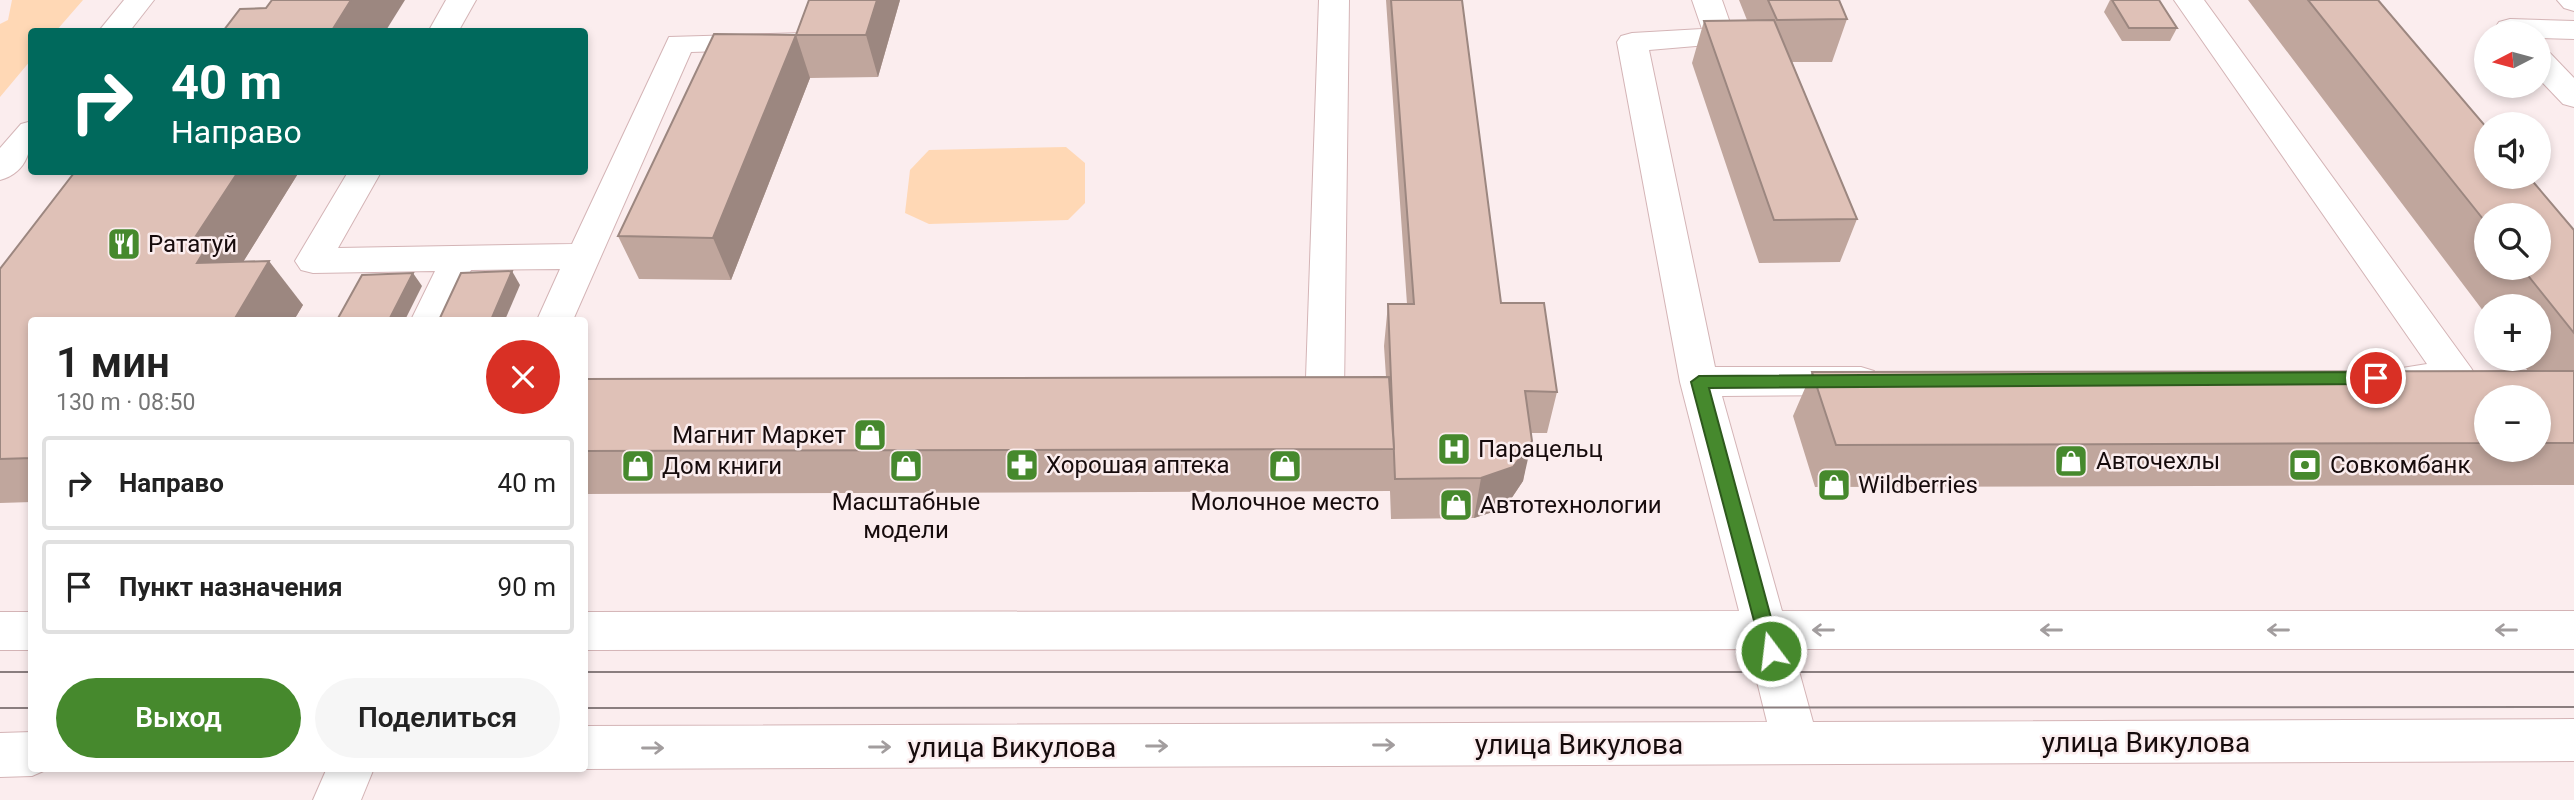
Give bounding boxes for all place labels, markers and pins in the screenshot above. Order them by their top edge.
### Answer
restaurant icon: Рататуй [105,225,143,263]
place label: Рататуй [148,230,237,258]
pin [2346,348,2406,408]
shop icon: Магнит Маркет [851,416,889,454]
place label: Магнит Маркет [672,421,846,449]
hospital icon: Парацельц [1435,430,1473,468]
place label: Парацельц [1478,435,1603,463]
shop icon: Авточехлы [2052,442,2090,480]
pharmacy icon: Хорошая аптека [1003,446,1041,484]
bank icon: Совкомбанк [2286,446,2324,484]
shop icon: Дом книги [619,447,657,485]
shop icon: Масштабные модели [887,447,925,485]
shop icon: Молочное место [1266,447,1304,485]
place label: Авточехлы [2096,447,2220,475]
place label: Хорошая аптека [1046,451,1230,479]
place label: Совкомбанк [2330,451,2470,479]
place label: Дом книги [662,452,782,480]
shop icon: Wildberries [1815,466,1853,504]
place label: Wildberries [1858,471,1978,499]
shop icon: Автотехнологии [1437,486,1475,524]
place label: Масштабные модели [832,488,980,544]
place label: Молочное место [1190,488,1380,516]
place label: Автотехнологии [1480,491,1662,519]

